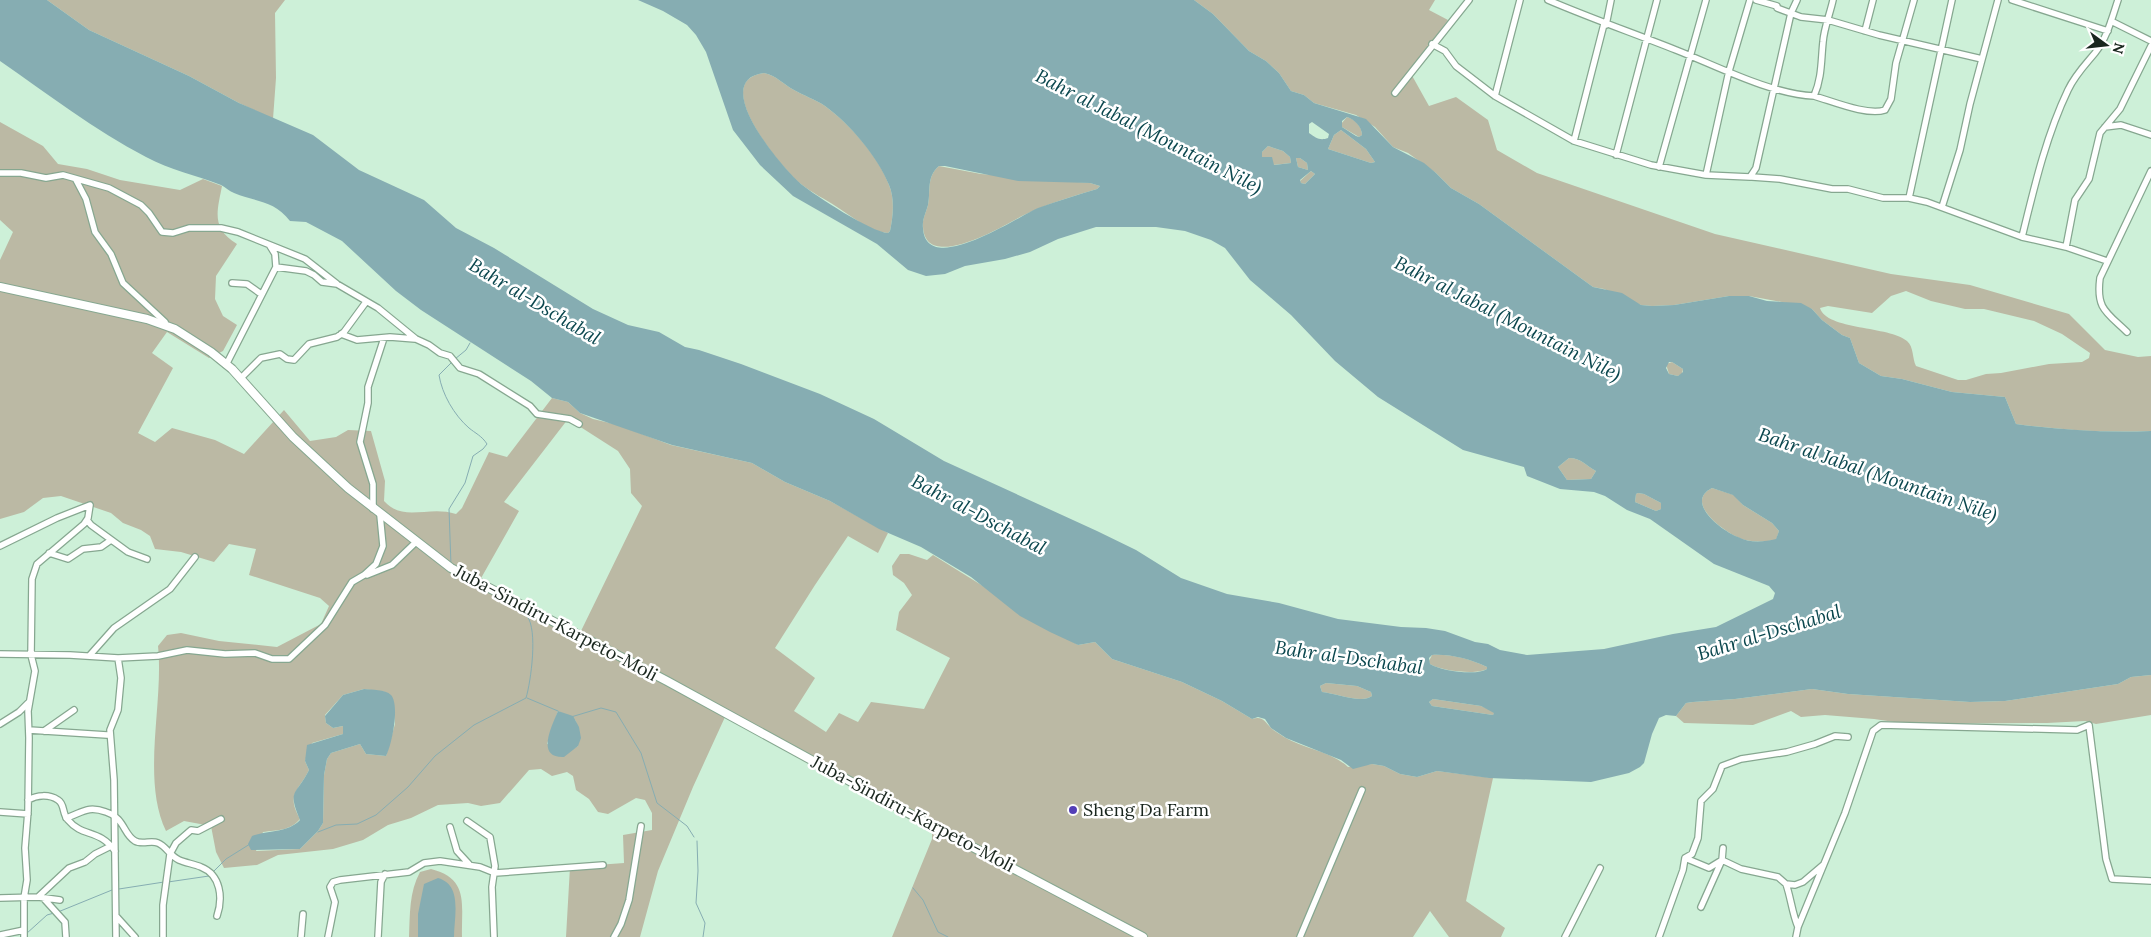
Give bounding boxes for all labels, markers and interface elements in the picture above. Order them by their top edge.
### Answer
north arrow [2081,20,2131,70]
text: N [2108,41,2129,56]
water label: Bahr al Jabal (Mountain Nile) [1031,63,1267,200]
water label: Bahr al Jabal (Mountain Nile) [1390,250,1626,387]
water label: Bahr al-Dschabal [465,252,606,350]
water label: Bahr al Jabal (Mountain Nile) [1755,422,2001,527]
water label: Bahr al-Dschabal [908,468,1051,560]
street label: Juba-Sindiru-Karpeto-Moli [450,559,662,686]
water label: Bahr al-Dschabal [1694,599,1844,665]
water label: Bahr al-Dschabal [1274,635,1425,679]
street label: Juba-Sindiru-Karpeto-Moli [807,750,1019,877]
place label: Sheng Da Farm [1083,798,1209,821]
marker: Sheng Da Farm [1067,804,1079,816]

